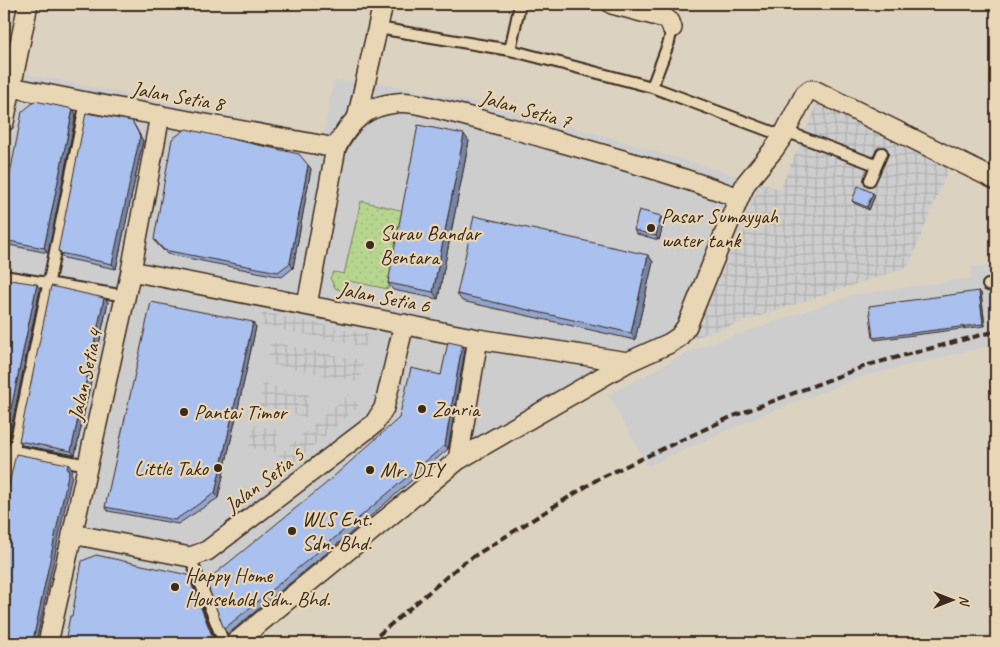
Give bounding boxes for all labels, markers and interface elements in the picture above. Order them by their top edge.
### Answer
street label: Jalan Setia 8 [129,75,228,117]
street label: Jalan Setia 7 [477,83,576,135]
place label: Pasar Sumayyah water tank [661,203,779,253]
place label: Surau Bandar Bentara [380,220,482,270]
marker: Pasar Sumayyah water tank [645,222,657,234]
marker: Surau Bandar Bentara [364,239,376,251]
street label: Jalan Setia 6 [335,275,433,319]
street label: Jalan Setia 4 [62,324,109,424]
place label: Zonria [432,396,482,422]
place label: Pantai Timor [194,399,289,425]
marker: Zonria [416,403,428,415]
marker: Pantai Timor [178,406,190,418]
street label: Jalan Setia 5 [218,441,310,519]
place label: Little Tako [134,455,210,481]
place label: Mr. DIY [380,457,447,483]
marker: Little Tako [212,462,224,474]
marker: Mr. DIY [364,464,376,476]
place label: WLS Ent. Sdn. Bhd. [302,506,373,556]
marker: WLS Ent. Sdn. Bhd. [286,525,298,537]
place label: Happy Home Household Sdn. Bhd. [185,562,331,612]
north arrow [928,574,978,624]
marker: Happy Home Household Sdn. Bhd. [169,581,181,593]
text: N [956,596,973,607]

